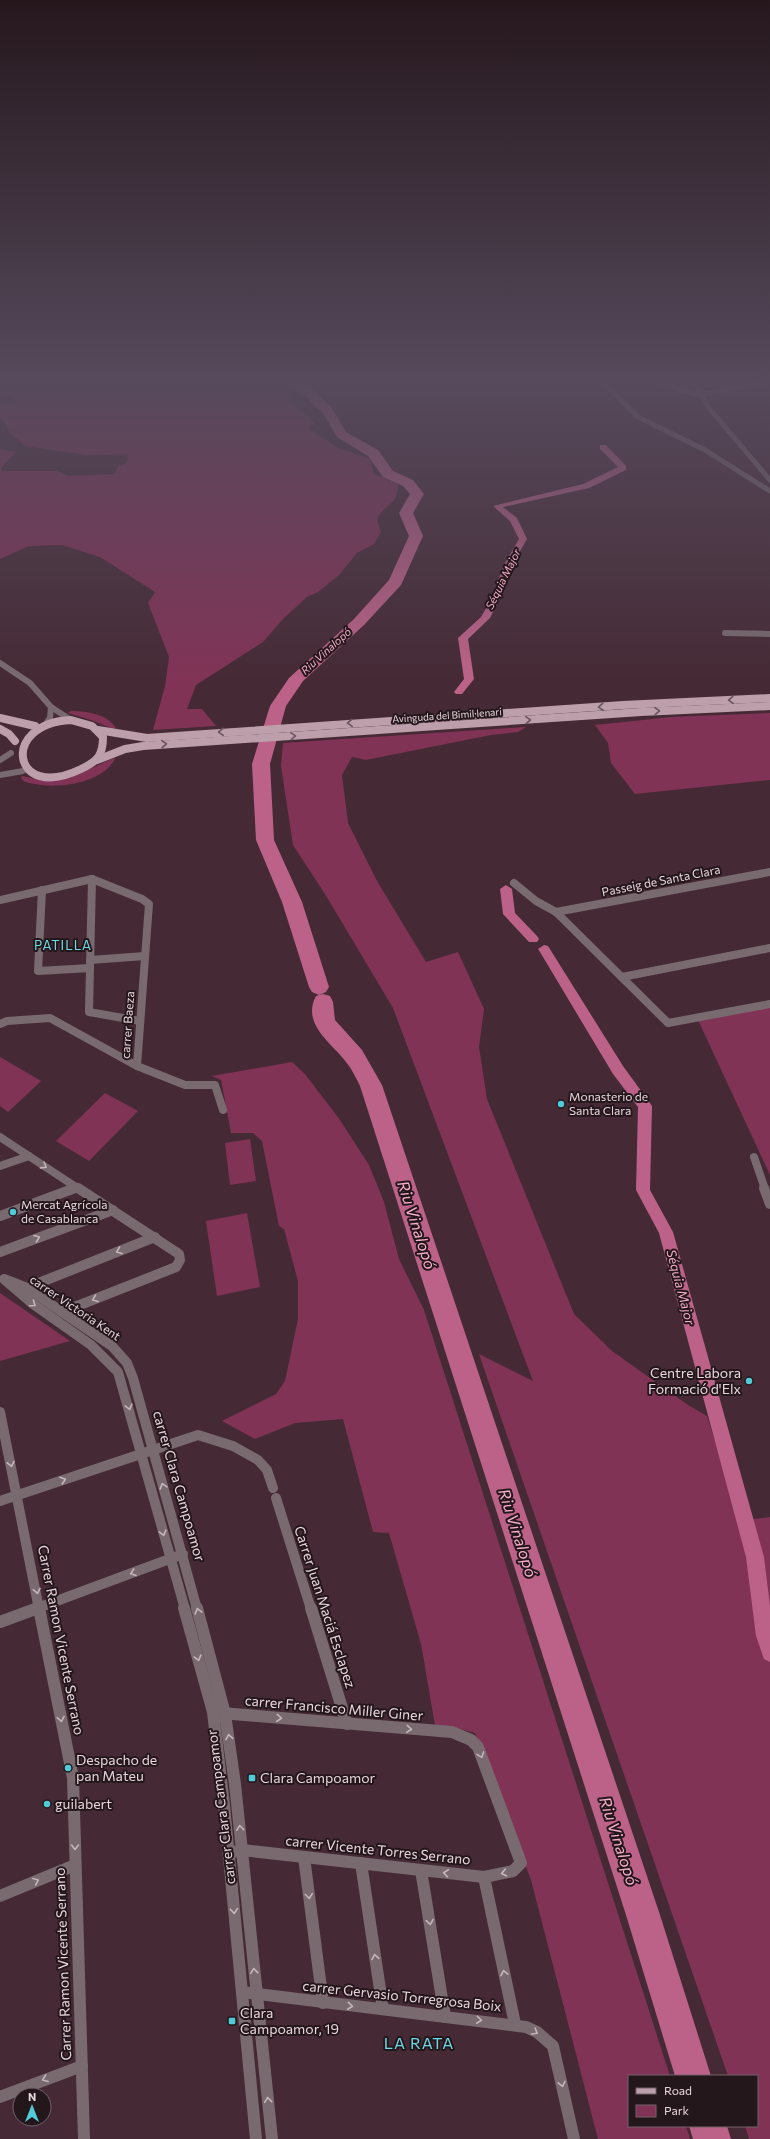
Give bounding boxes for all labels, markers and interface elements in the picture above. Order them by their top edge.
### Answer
water label: Séquia Major [482,546,523,611]
water label: Riu Vinalopó [298,624,354,677]
one-way arrow [728,695,734,704]
one-way arrow [598,703,604,711]
street label: Avinguda del Bimil·lenari [392,705,502,725]
one-way arrow [654,707,660,716]
one-way arrow [525,716,531,725]
one-way arrow [347,719,353,728]
one-way arrow [218,728,224,737]
one-way arrow [290,731,296,740]
one-way arrow [161,740,167,749]
street label: Passeig de Santa Clara [600,862,721,898]
district label: PATILLA [34,937,92,953]
street label: carrer Baeza [118,991,136,1059]
place label: Monasterio de Santa Clara [569,1089,648,1117]
marker: Monasterio de Santa Clara [556,1099,566,1109]
one-way arrow [40,1161,47,1168]
water label: Riu Vinalopó [394,1178,441,1272]
place label: Mercat Agrícola de Casablanca [21,1197,108,1225]
marker: Mercat Agrícola de Casablanca [8,1207,18,1217]
one-way arrow [33,1235,40,1243]
one-way arrow [115,1247,122,1255]
water label: Séquia Major [663,1248,699,1327]
street label: carrer Victoria Kent [28,1272,124,1343]
one-way arrow [91,1294,98,1302]
one-way arrow [29,1299,36,1307]
place label: Centre Labora Formació d'Elx [648,1364,742,1397]
marker: Centre Labora Formació d'Elx [744,1376,754,1386]
one-way arrow [124,1404,133,1411]
street label: carrer Clara Campoamor [150,1409,209,1564]
one-way arrow [6,1460,14,1467]
one-way arrow [60,1476,67,1485]
one-way arrow [159,1482,168,1489]
water label: Riu Vinalopó [495,1486,542,1580]
street label: Carrer Juan Maciá Esclapez [291,1524,360,1690]
one-way arrow [158,1529,167,1536]
street label: Carrer Ramon Vicente Serrano [35,1544,88,1736]
one-way arrow [130,1568,137,1577]
one-way arrow [32,1588,40,1594]
one-way arrow [194,1608,203,1615]
one-way arrow [193,1654,202,1661]
street label: carrer Francisco Miller Giner [244,1691,424,1724]
one-way arrow [276,1714,282,1723]
one-way arrow [57,1715,65,1722]
one-way arrow [406,1724,412,1733]
street label: carrer Clara Campoamor [203,1728,238,1886]
one-way arrow [225,1734,234,1740]
place label: Despacho de pan Mateu [76,1751,157,1784]
one-way arrow [477,1752,485,1759]
marker: Despacho de pan Mateu [63,1763,73,1773]
place label: Clara Campoamor [260,1769,376,1786]
marker: Clara Campoamor [247,1773,257,1783]
water label: Riu Vinalopó [596,1794,643,1888]
place label: guilabert [55,1795,112,1812]
marker: guilabert [42,1799,52,1809]
one-way arrow [236,1825,245,1831]
street label: carrer Vicente Torres Serrano [285,1831,471,1868]
one-way arrow [70,1844,79,1850]
street label: Carrer Ramon Vicente Serrano [51,1867,74,2061]
one-way arrow [501,1868,507,1876]
one-way arrow [443,1869,449,1878]
one-way arrow [32,1878,40,1886]
one-way arrow [304,1893,313,1899]
one-way arrow [229,1908,238,1914]
one-way arrow [425,1919,434,1925]
one-way arrow [371,1954,380,1960]
one-way arrow [250,1968,259,1974]
one-way arrow [500,1969,509,1976]
street label: carrer Gervasio Torregrosa Boix [302,1977,503,2014]
one-way arrow [347,2001,353,2010]
place label: Clara Campoamor, 19 [240,2004,339,2037]
marker: Clara Campoamor, 19 [227,2016,237,2026]
one-way arrow [476,2016,482,2025]
one-way arrow [531,2027,538,2034]
district label: LA RATA [384,2033,454,2052]
one-way arrow [42,2075,49,2083]
legend [628,2075,758,2127]
one-way arrow [557,2081,565,2087]
text: Road [664,2083,692,2097]
north arrow [12,2087,52,2127]
text: N [28,2090,36,2103]
one-way arrow [263,2097,272,2103]
text: Park [664,2103,690,2117]

